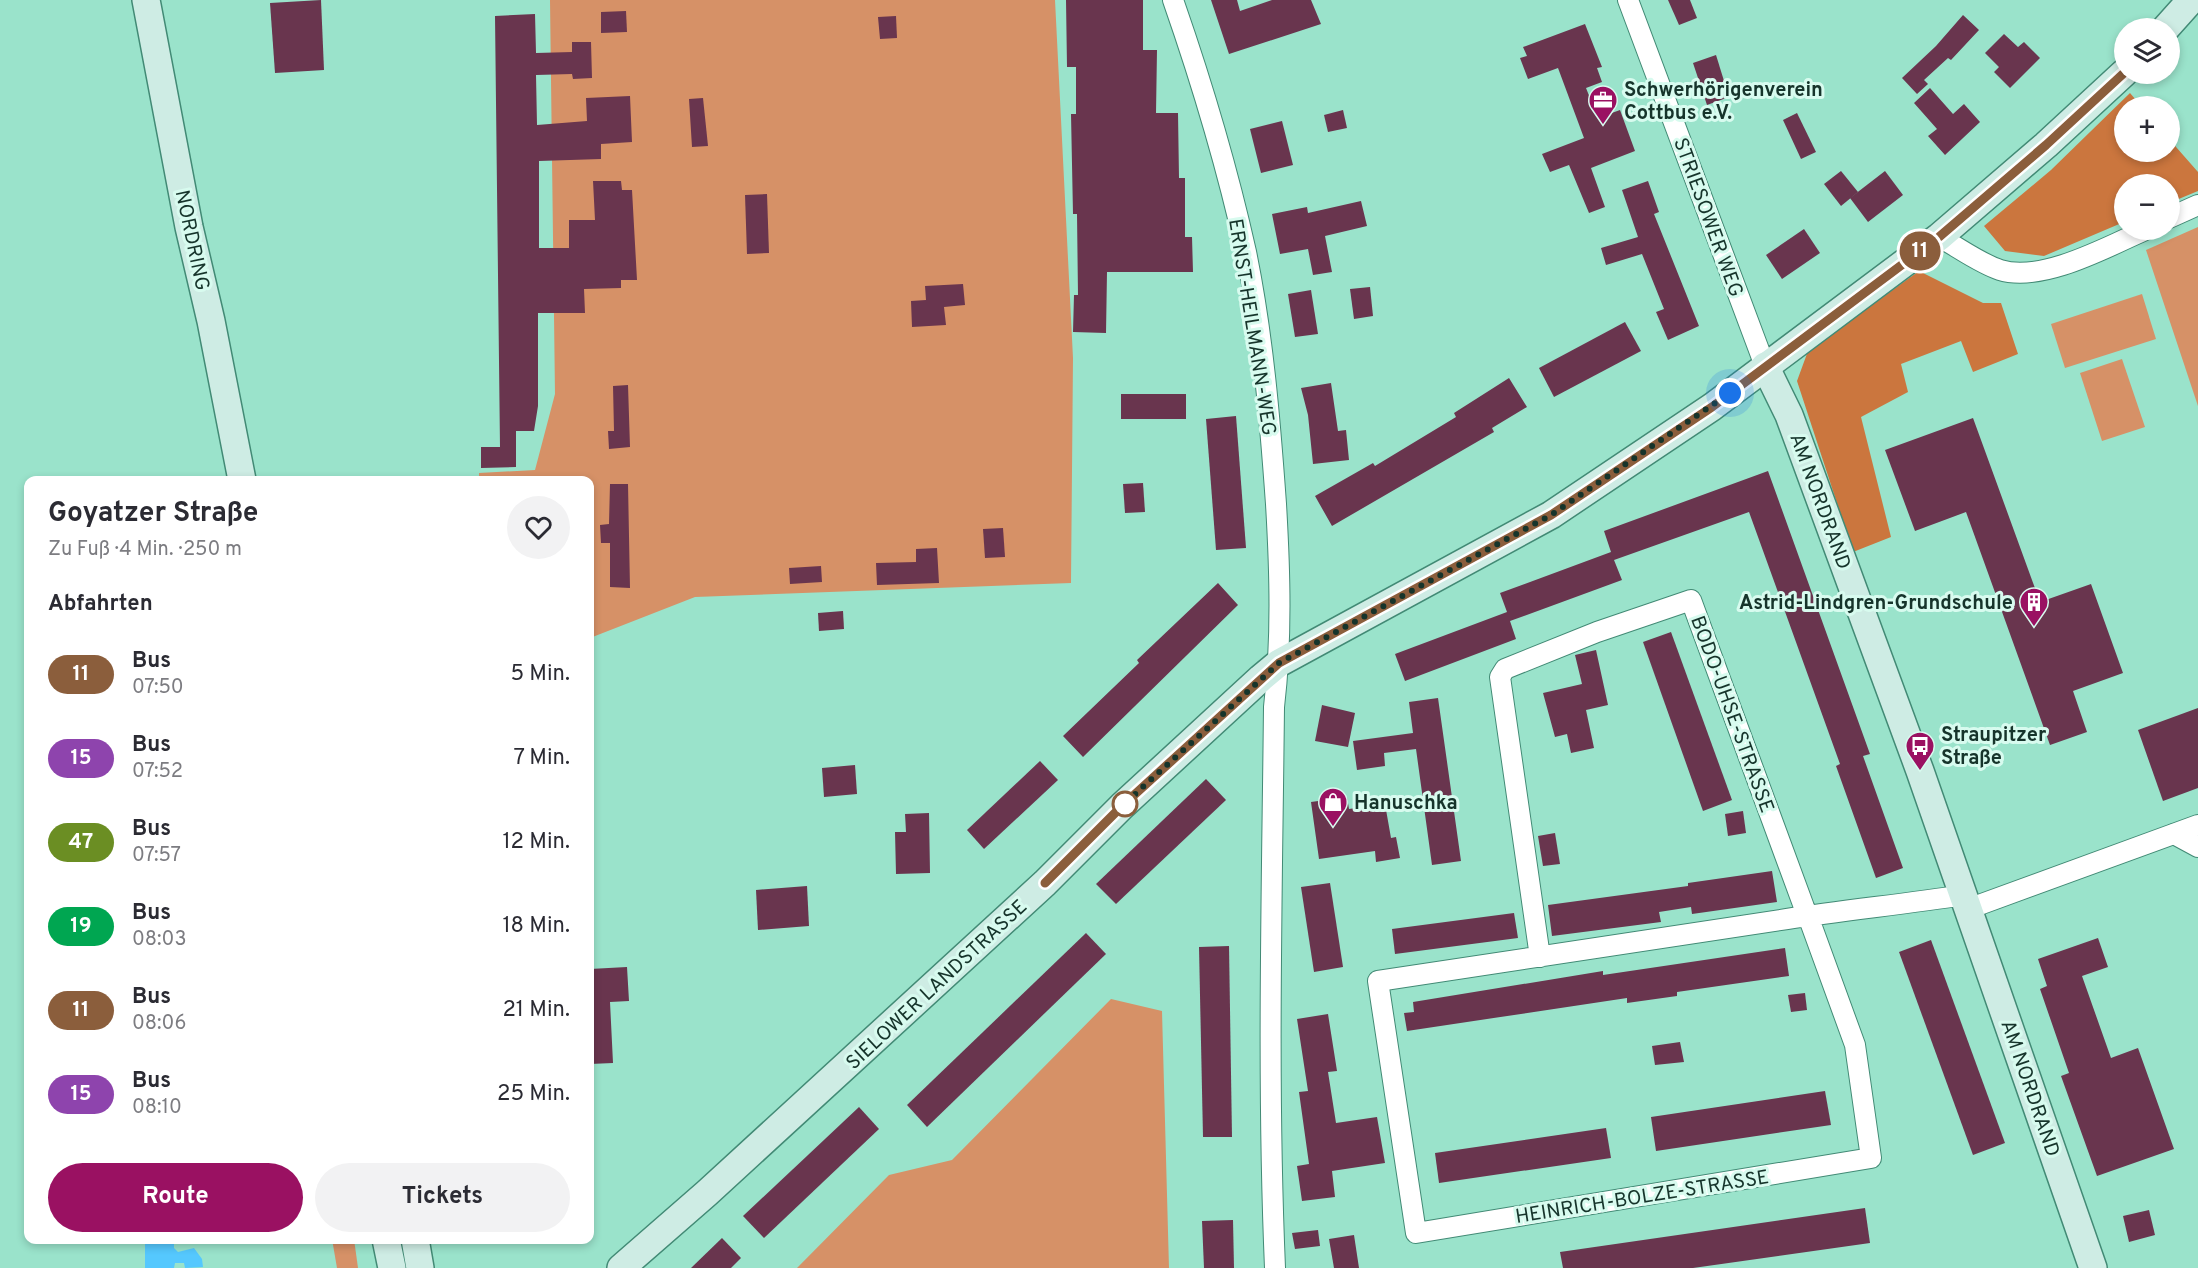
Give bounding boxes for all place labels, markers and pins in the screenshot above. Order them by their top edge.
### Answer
place label: Schwerhörigenverein Cottbus e.V. [1624,78,1823,127]
office icon: Schwerhörigenverein Cottbus e.V. [1587,84,1619,126]
building icon: Astrid-Lindgren-Grundschule [2018,586,2050,628]
place label: Astrid-Lindgren-Grundschule [1739,591,2013,617]
place label: Straupitzer Straße [1941,723,2047,772]
bus stop icon: Straupitzer Straße [1904,730,1936,772]
shop icon: Hanuschka [1317,786,1349,828]
unlabelled marker [1112,791,1138,817]
place label: Hanuschka [1354,791,1458,817]

